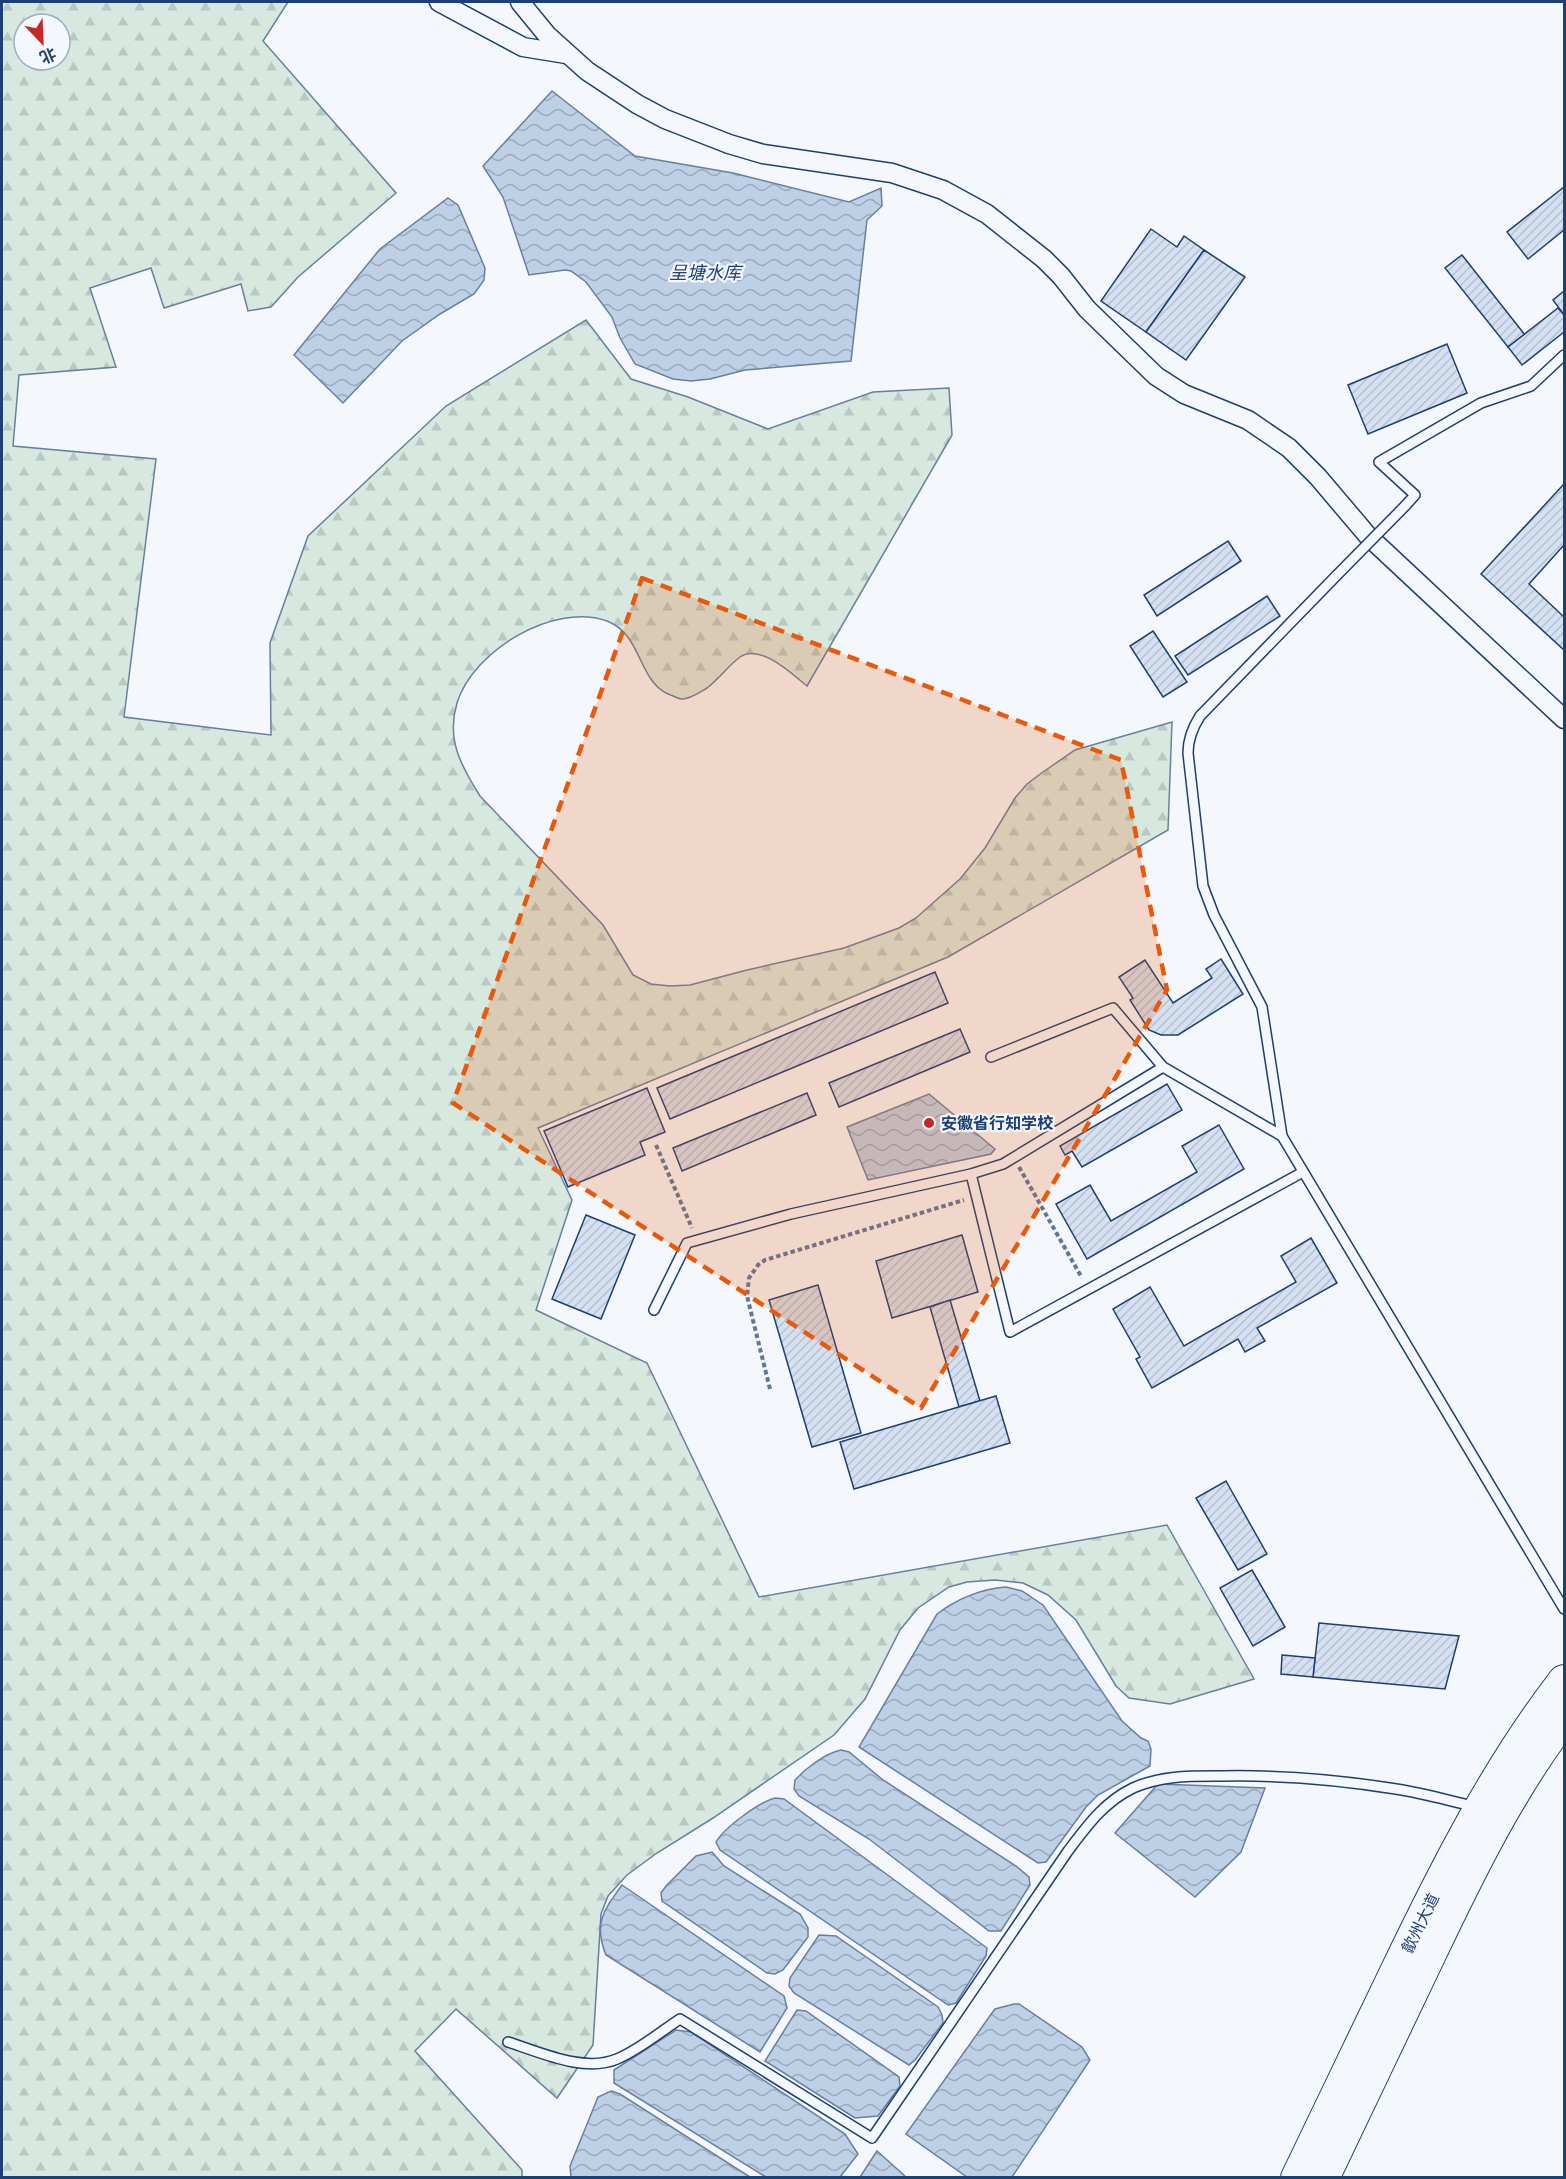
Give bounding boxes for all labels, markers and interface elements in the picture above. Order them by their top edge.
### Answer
north arrow [12,12,72,72]
text: 北 [37,43,59,67]
water label: 呈塘水库 [669,262,744,284]
place label: 安徽省行知学校 [941,1114,1054,1133]
marker: 安徽省行知学校 [922,1116,936,1130]
street label: 歙州大道 [1398,1890,1443,1956]

